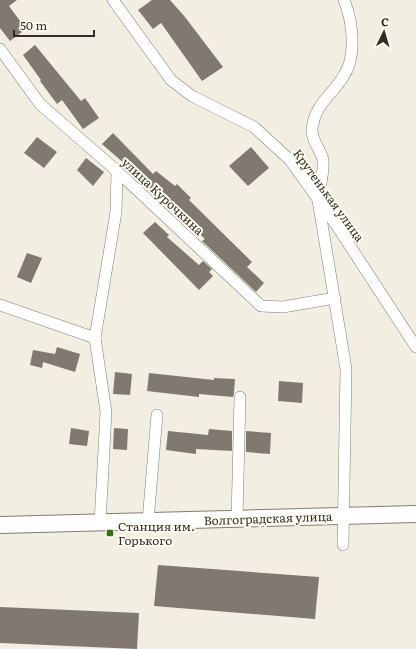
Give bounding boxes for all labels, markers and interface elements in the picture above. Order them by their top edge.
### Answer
scale bar [14,12,94,38]
north arrow [364,12,404,52]
text: С [380,13,390,29]
text: 50 m [20,16,47,34]
street label: Крутенькая улица [289,145,369,246]
street label: улица Курочкина [118,153,208,239]
street label: Волгоградская улица [203,507,333,529]
place label: Станция им. Горького [118,517,195,549]
marker: Станция им. Горького [105,528,115,538]

